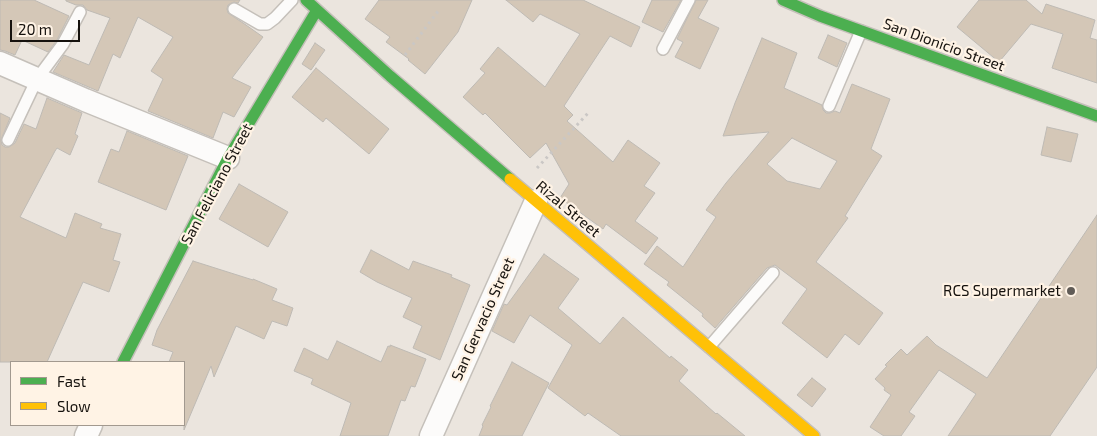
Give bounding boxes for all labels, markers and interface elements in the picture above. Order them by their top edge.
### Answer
scale bar [12,10,82,42]
street label: San Dionicio Street [881,15,1007,75]
text: 20 m [18,20,52,38]
street label: San Feliciano Street [178,120,256,248]
street label: Rizal Street [532,177,604,241]
street label: San Gervacio Street [448,255,518,383]
place label: RCS Supermarket [943,282,1061,300]
marker: RCS Supermarket [1065,285,1077,297]
legend [10,361,185,426]
text: Fast [57,372,86,390]
text: Slow [57,397,91,415]

